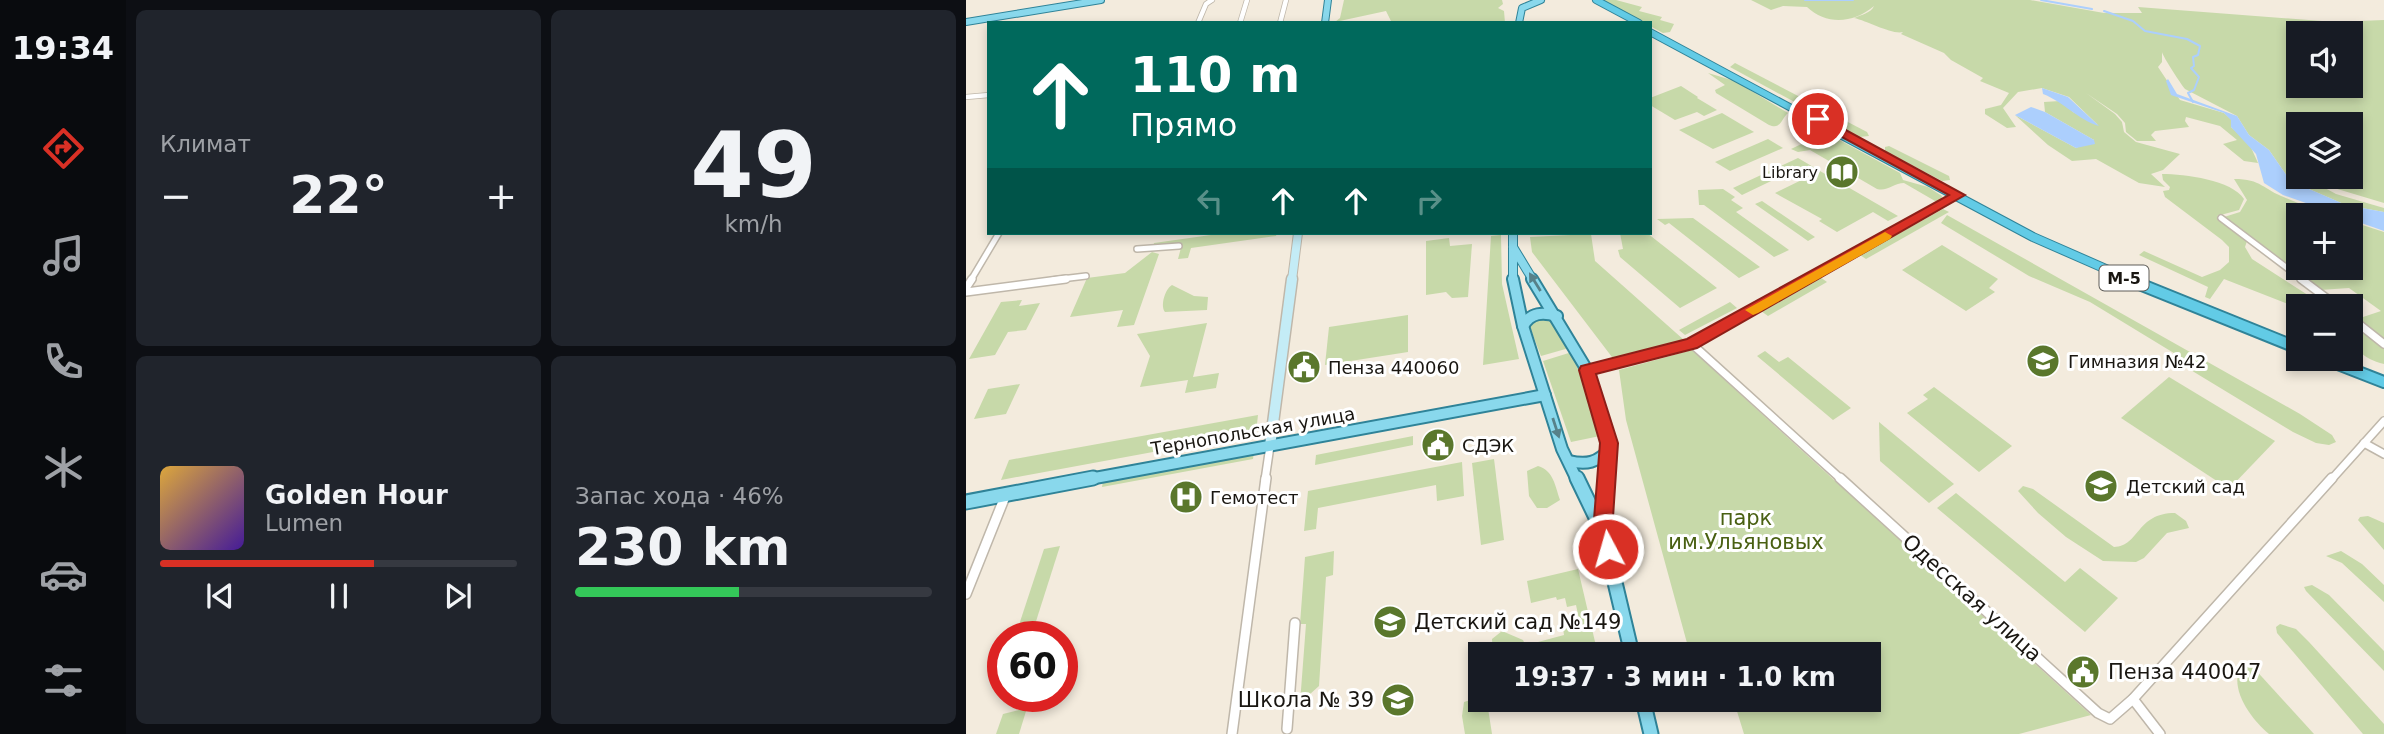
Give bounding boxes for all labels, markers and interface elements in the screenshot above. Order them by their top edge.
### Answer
map controls [2286,21,2363,371]
button: sound [2286,21,2363,98]
text: 19:34 [12,29,114,67]
text: 110 m [1130,47,1300,104]
icon: ahead [1015,49,1106,140]
pin [1788,89,1848,149]
icon: arrive [1799,100,1837,138]
text: Прямо [1130,106,1237,144]
button: layers [2286,112,2363,189]
text: 49 [690,113,817,218]
icon: directions [39,124,88,173]
text: Климат [160,131,251,157]
library icon: Library [1823,153,1861,191]
place label: Library [1762,163,1818,182]
text: 22° [289,165,388,225]
text: − [160,174,192,218]
text: + [485,174,517,218]
icon: left [1191,182,1229,220]
icon: ahead [1264,182,1302,220]
icon: ahead [1337,182,1375,220]
icon: right [1410,182,1448,220]
button: + [2286,203,2363,280]
text: km/h [724,211,783,237]
icon: music [39,231,88,280]
road number: М-5 [2100,266,2148,290]
one-way arrow [1528,272,1541,291]
button: − [2286,294,2363,371]
icon: phone [39,337,88,386]
school or university icon: Гимназия №42 [2024,342,2062,380]
public building icon: Пенза 440060 [1285,348,1323,386]
place label: Гимназия №42 [2068,351,2207,372]
place label: Пенза 440060 [1328,357,1459,378]
street label: Тернопольская улица [1148,403,1357,459]
one-way arrow [1551,418,1562,439]
public building icon: СДЭК [1419,426,1457,464]
place label: СДЭК [1462,435,1514,456]
icon: climate [39,443,88,492]
school or university icon: Детский сад [2082,467,2120,505]
place label: Детский сад [2126,476,2245,497]
hospital icon: Гемотест [1167,478,1205,516]
text: Golden Hour [265,480,448,510]
text: Запас хода · 46% [575,483,784,509]
place label: Гемотест [1210,487,1299,508]
park label: парк им.Ульяновых [1668,506,1824,554]
text: Lumen [265,510,343,536]
position arrow [1571,512,1645,586]
text: 230 km [575,517,790,577]
street label: Одесская улица [1898,529,2046,667]
icon: car [39,550,88,599]
icon: previous [201,577,239,615]
icon: pause [320,577,358,615]
icon: next [439,577,477,615]
school or university icon: Детский сад №149 [1371,603,1409,641]
place label: Детский сад №149 [1414,610,1621,634]
speed limit sign: 60 [987,621,1078,712]
public building icon: Пенза 440047 [2064,653,2102,691]
icon: filters [39,656,88,705]
place label: Пенза 440047 [2108,660,2261,684]
text: 19:37 · 3 мин · 1.0 km [1513,662,1836,692]
school or university icon: Школа № 39 [1379,681,1417,719]
place label: Школа № 39 [1238,688,1374,712]

